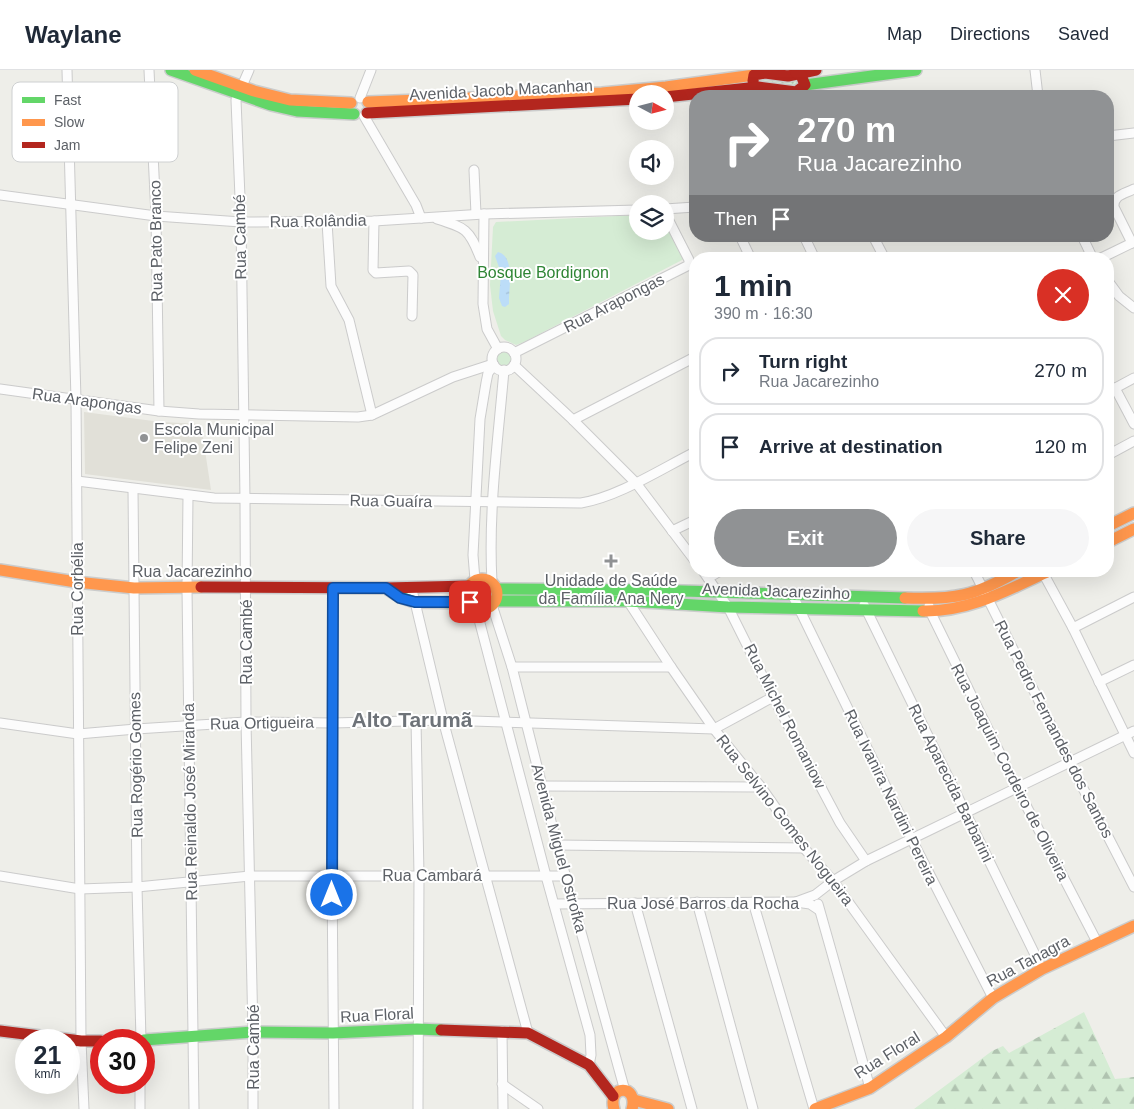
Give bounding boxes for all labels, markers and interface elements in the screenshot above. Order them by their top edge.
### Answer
text: Waylane [25,21,121,48]
text: Map [887,24,922,44]
text: Directions [950,24,1030,44]
text: Saved [1058,24,1109,44]
street label: Avenida Jacob Macanhan [409,77,593,103]
legend [12,82,178,162]
north arrow [629,85,674,130]
map controls [629,85,674,240]
text: Fast [54,92,81,108]
icon: right [714,110,779,175]
text: 270 m [797,110,896,149]
text: Slow [54,114,85,130]
text: Jam [54,137,80,153]
button: sound [629,140,674,185]
text: Rua Jacarezinho [797,151,962,176]
street label: Rua Pato Branco [146,180,166,302]
street label: Rua Cambé [231,194,249,280]
button: layers [629,195,674,240]
icon: arrive [767,205,795,233]
text: Then [714,208,757,229]
street label: Rua Rolândia [269,212,367,230]
park label: Bosque Bordignon [477,264,609,281]
text: 1 min [714,269,792,302]
button: close [1037,269,1089,321]
street label: Rua Arapongas [561,270,667,336]
text: 390 m · 16:30 [714,305,813,322]
text: Turn right [759,351,847,372]
icon: right [716,357,744,385]
text: 270 m [1034,360,1087,381]
text: Rua Jacarezinho [759,373,879,390]
street label: Rua Arapongas [31,385,143,417]
place label: Escola Municipal Felipe Zeni [154,421,274,456]
marker: Escola Municipal Felipe Zeni [138,432,150,444]
icon: arrive [716,433,744,461]
text: Arrive at destination [759,436,943,457]
text: 120 m [1034,436,1087,457]
street label: Rua Guaíra [349,492,433,510]
button: Exit [714,509,897,567]
button: Share [907,509,1089,567]
street label: Rua Corbélia [69,542,86,636]
marker: Unidade de Saúde da Família Ana Nery [604,554,618,568]
street label: Rua Jacarezinho [132,563,252,580]
place label: Unidade de Saúde da Família Ana Nery [539,572,683,607]
street label: Avenida Jacarezinho [702,580,850,602]
pin [449,581,491,623]
icon: arrive [456,588,484,616]
street label: Rua Cambé [238,599,255,685]
street label: Rua Pedro Fernandes dos Santos [992,617,1116,841]
street label: Rua Michel Romaniow [741,641,829,792]
street label: Rua Joaquim Cordeiro de Oliveira [948,661,1072,883]
street label: Rua Rogério Gomes [126,692,146,838]
street label: Rua Aparecida Barbarini [905,701,997,865]
street label: Rua Reinaldo José Miranda [180,703,200,901]
street label: Rua Ivanira Nardini Pereira [841,707,941,888]
district label: Alto Tarumã [352,708,473,731]
street label: Rua Ortigueira [210,714,314,732]
street label: Rua Selvino Gomes Nogueira [713,731,857,909]
street label: Avenida Miguel Ostrofka [528,762,590,934]
street label: Rua Cambará [382,867,482,884]
position arrow [305,868,357,920]
street label: Rua José Barros da Rocha [607,895,799,912]
street label: Rua Tanagra [984,932,1072,990]
street label: Rua Cambé [245,1004,262,1090]
street label: Rua Floral [340,1005,414,1025]
street label: Rua Floral [851,1028,923,1082]
speed limit sign: 30 [90,1029,155,1094]
text: 21 [34,1041,61,1069]
text: km/h [34,1067,61,1081]

